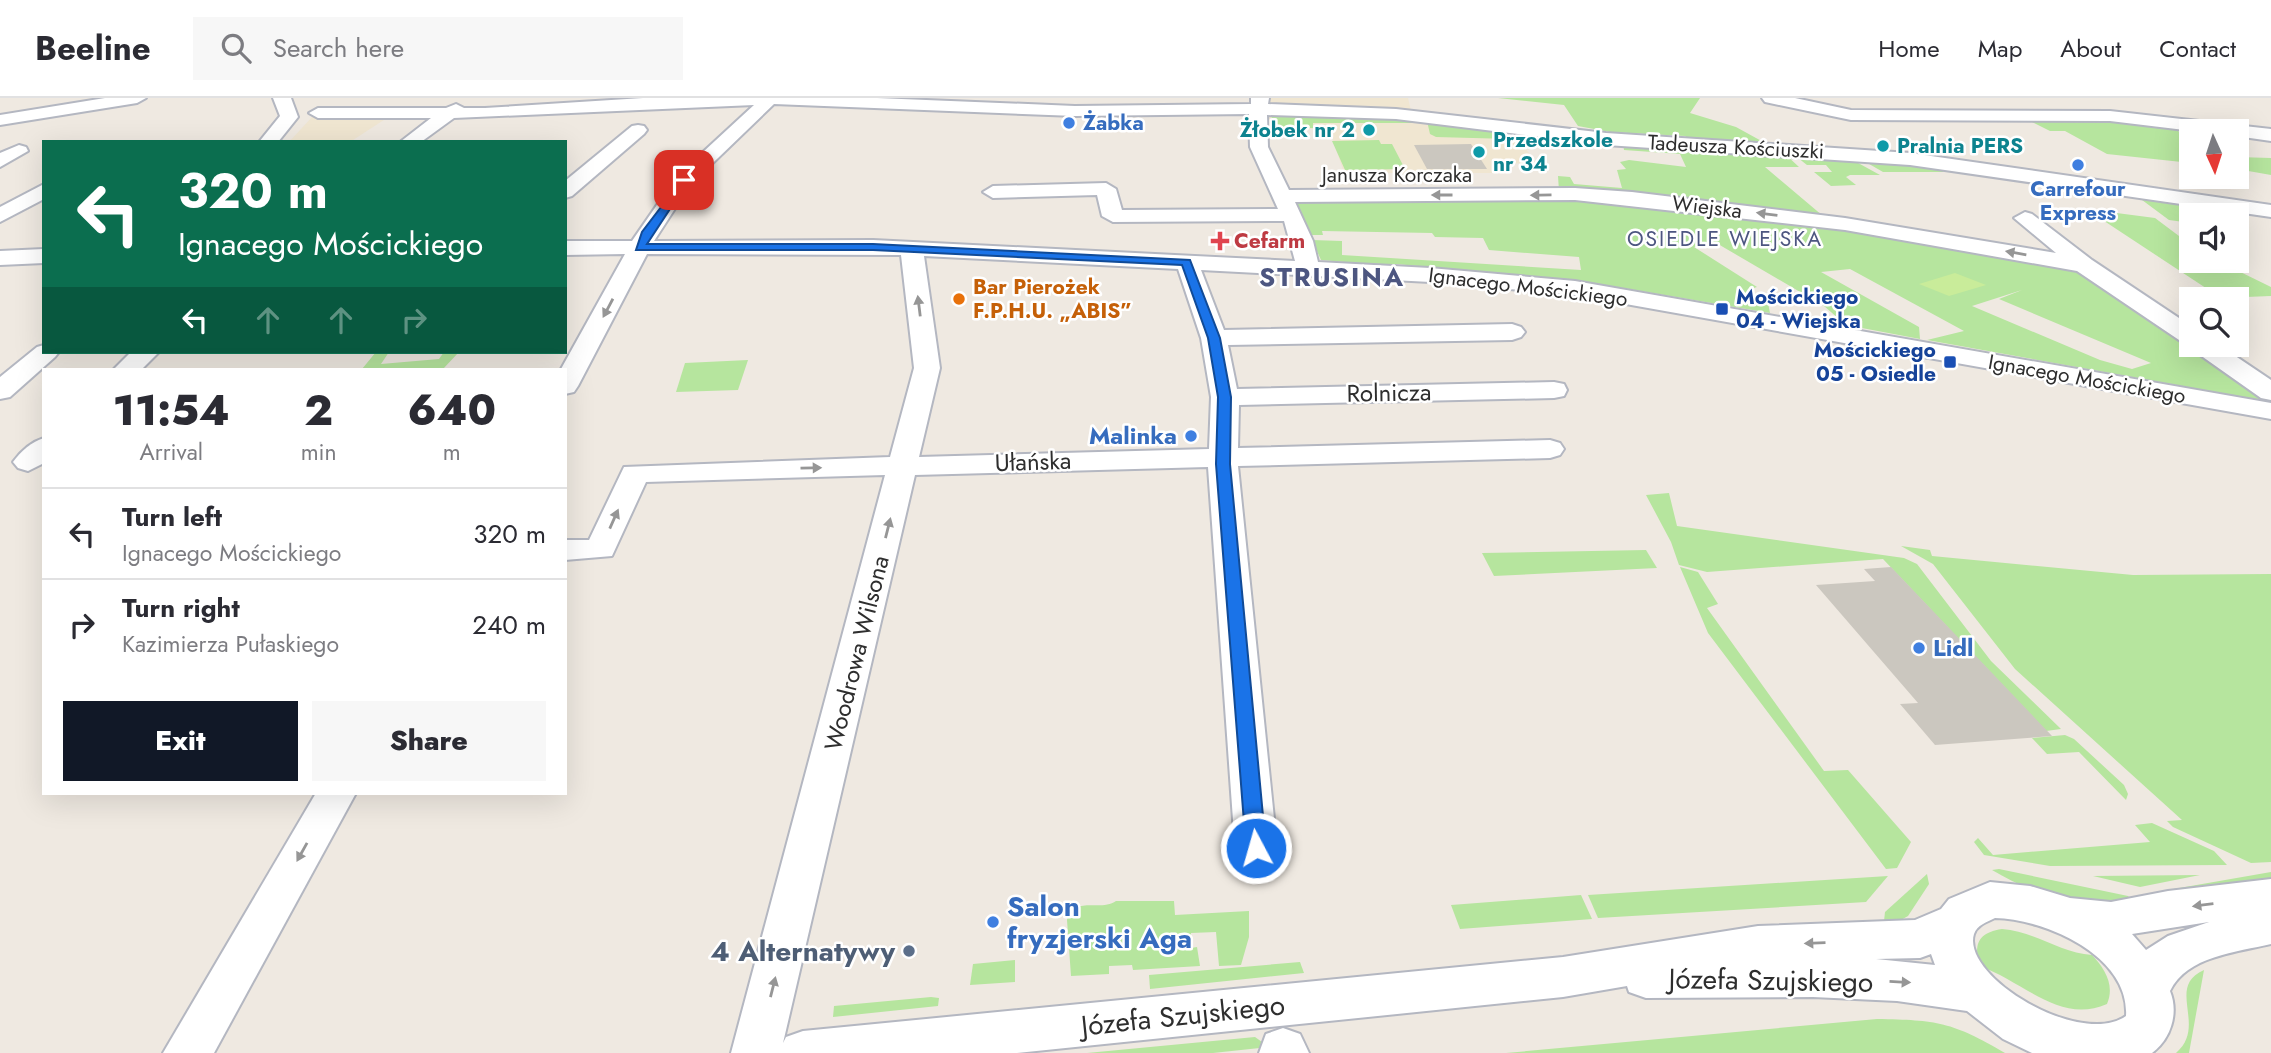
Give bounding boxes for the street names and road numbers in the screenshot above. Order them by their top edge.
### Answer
street label: Tadeusza Kościuszki [1647,127,1825,167]
street label: Janusza Korczaka [1319,160,1472,190]
street label: Wiejska [1670,188,1744,226]
street label: Ignacego Mościckiego [1427,260,1629,314]
street label: Ignacego Mościckiego [1986,347,2188,411]
street label: Rolnicza [1346,374,1432,411]
street label: Ułańska [994,443,1072,480]
street label: Woodrowa Wilsona [815,552,898,754]
street label: Józefa Szujskiego [1664,958,1874,1003]
street label: Józefa Szujskiego [1075,984,1287,1047]

